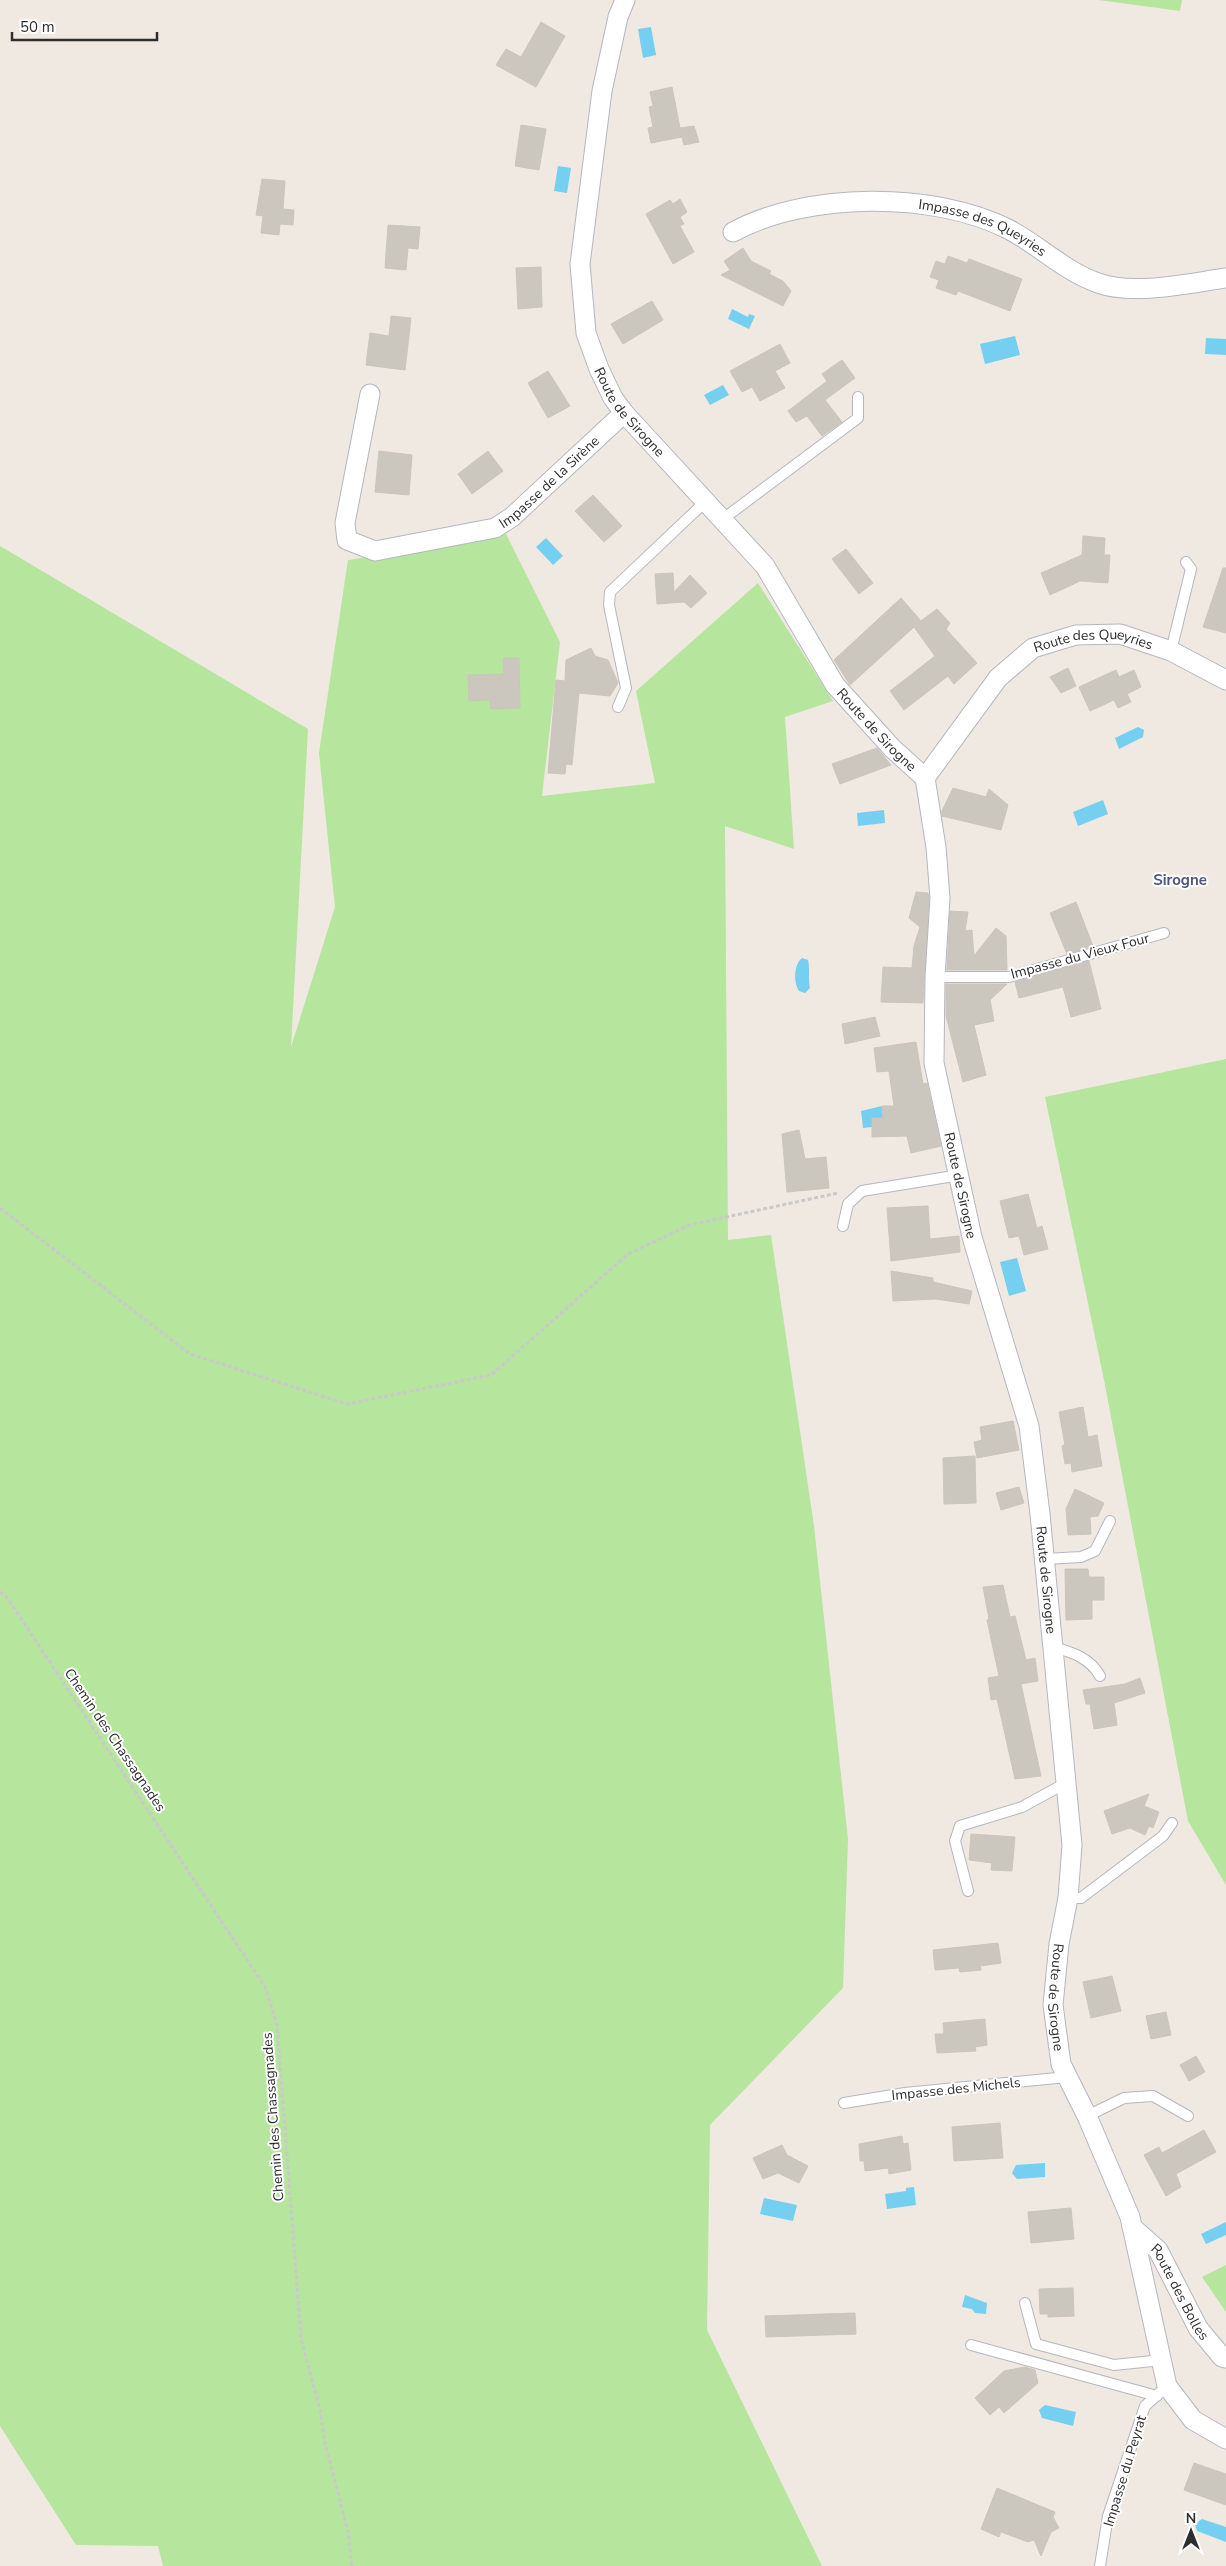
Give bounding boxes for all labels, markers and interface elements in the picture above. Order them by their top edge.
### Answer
scale bar [12,10,158,42]
text: 50 m [20,17,55,37]
street label: Impasse des Queyries [917,194,1051,261]
street label: Route de Sirogne [590,364,669,461]
street label: Impasse de la Sirène [495,431,603,533]
street label: Route des Queyries [1031,624,1156,657]
street label: Route de Sirogne [833,684,921,775]
district label: Sirogne [1153,870,1207,890]
street label: Impasse du Vieux Four [1009,928,1151,984]
street label: Route de Sirogne [940,1131,982,1240]
street label: Route de Sirogne [1032,1525,1061,1635]
street label: Chemin des Chassagnades [60,1665,170,1816]
street label: Route de Sirogne [1043,1942,1069,2052]
street label: Chemin des Chassagnades [258,2032,288,2202]
street label: Impasse des Michels [891,2073,1022,2105]
street label: Route des Bolles [1147,2239,1214,2344]
street label: Impasse du Peyrat [1099,2413,1151,2529]
north arrow [1166,2506,1216,2556]
text: N [1186,2509,1196,2528]

